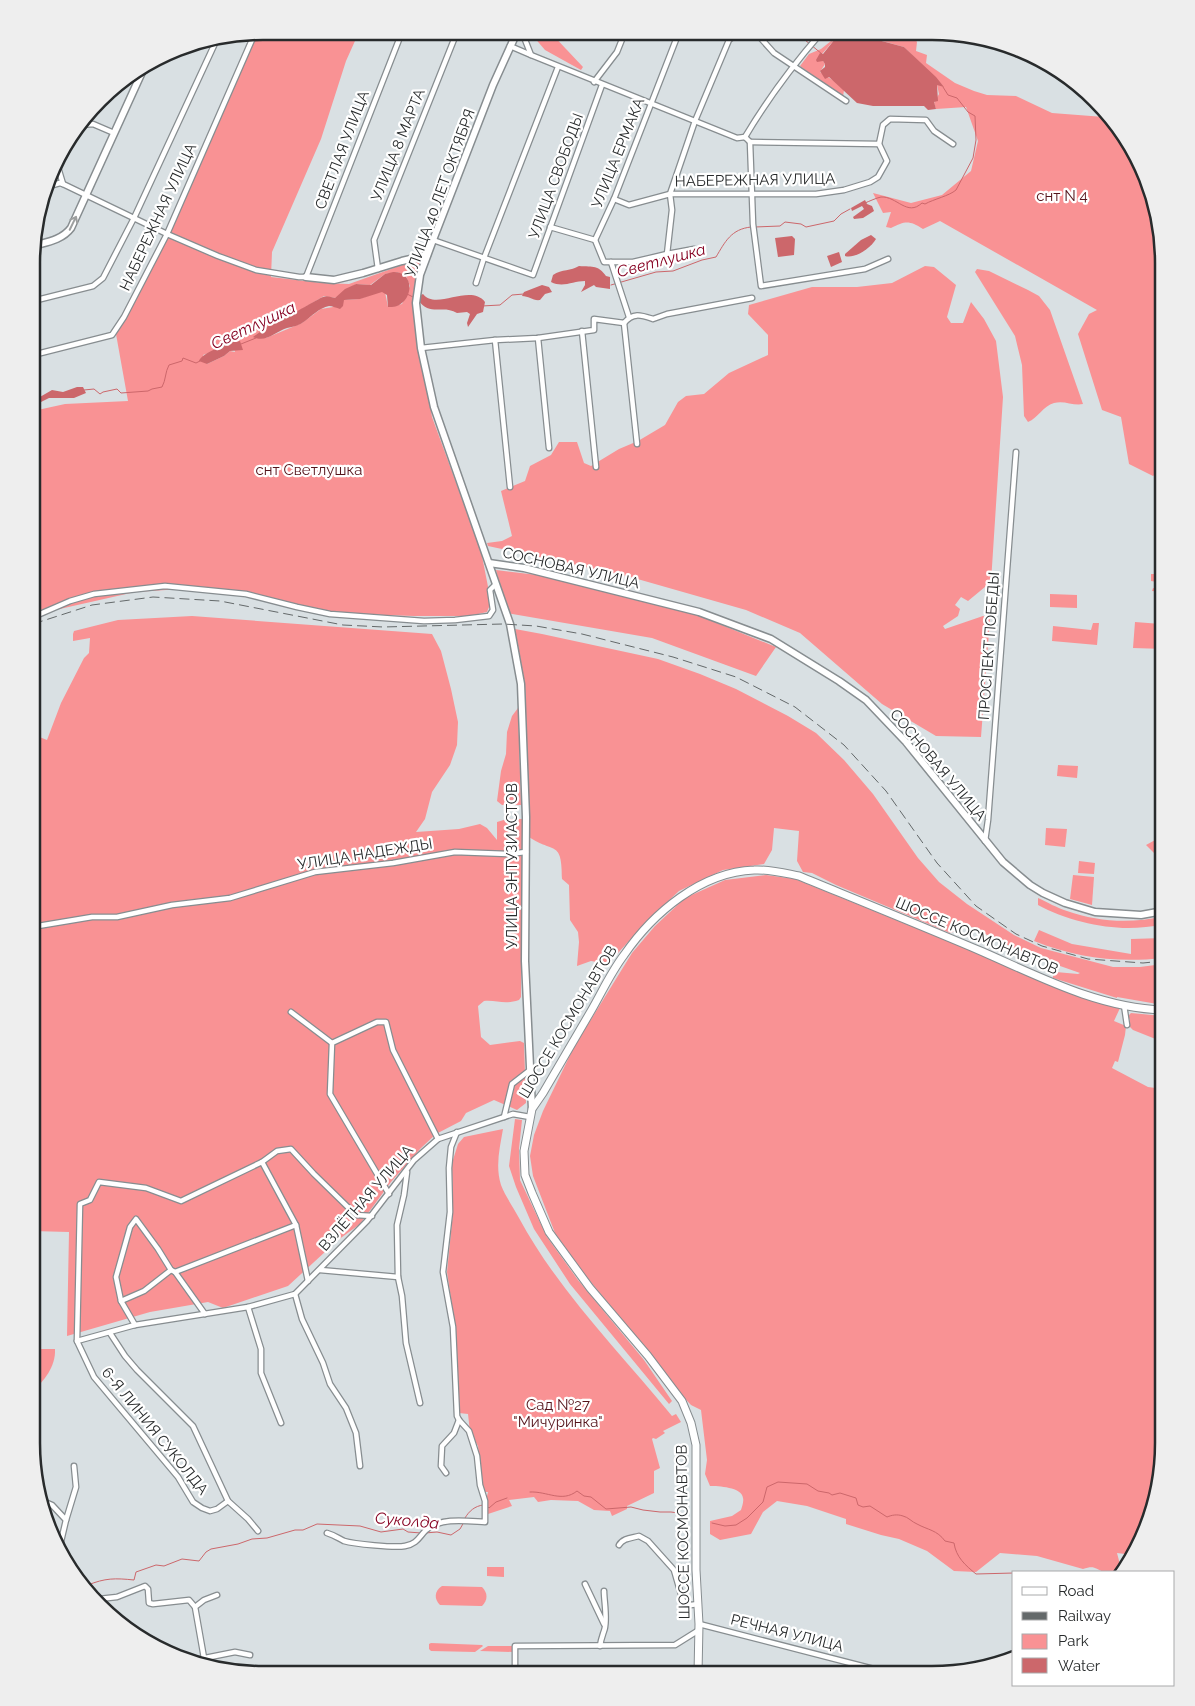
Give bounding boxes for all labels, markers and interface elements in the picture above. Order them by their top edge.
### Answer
street label: УЛИЦА 8 МАРТА [367,86,429,204]
street label: СВЕТЛАЯ УЛИЦА [311,88,373,212]
street label: УЛИЦА ЕРМАКА [588,95,648,211]
street label: УЛИЦА 40 ЛЕТ ОКТЯБРЯ [401,106,479,280]
street label: УЛИЦА СВОБОДЫ [525,111,587,241]
street label: НАБЕРЕЖНАЯ УЛИЦА [116,140,200,294]
street label: НАБЕРЕЖНАЯ УЛИЦА [675,170,835,190]
park label: снт N 4 [1036,187,1088,205]
one-way arrow [69,216,78,231]
water label: Светлушка [615,239,708,281]
water label: Светлушка [208,297,299,353]
park label: снт Светлушка [256,461,362,479]
street label: СОСНОВАЯ УЛИЦА [501,543,641,593]
street label: ПРОСПЕКТ ПОБЕДЫ [975,571,1003,721]
street label: СОСНОВАЯ УЛИЦА [886,706,990,824]
street label: УЛИЦА ЭНТУЗИАСТОВ [503,783,521,949]
street label: УЛИЦА НАДЕЖДЫ [296,834,434,874]
street label: ШОССЕ КОСМОНАВТОВ [893,894,1061,978]
street label: ШОССЕ КОСМОНАВТОВ [515,942,621,1102]
street label: ВЗЛЁТНАЯ УЛИЦА [314,1141,417,1255]
street label: 6-Я ЛИНИЯ СУКОЛДА [98,1364,212,1498]
park label: Сад №27 "Мичуринка" [513,1396,603,1431]
street label: ШОССЕ КОСМОНАВТОВ [672,1444,694,1620]
water label: Суколда [374,1508,440,1533]
legend [1012,1571,1175,1686]
text: Road [1058,1582,1094,1600]
text: Railway [1058,1607,1111,1625]
street label: РЕЧНАЯ УЛИЦА [729,1610,845,1656]
text: Park [1058,1632,1089,1650]
text: Water [1058,1657,1101,1675]

